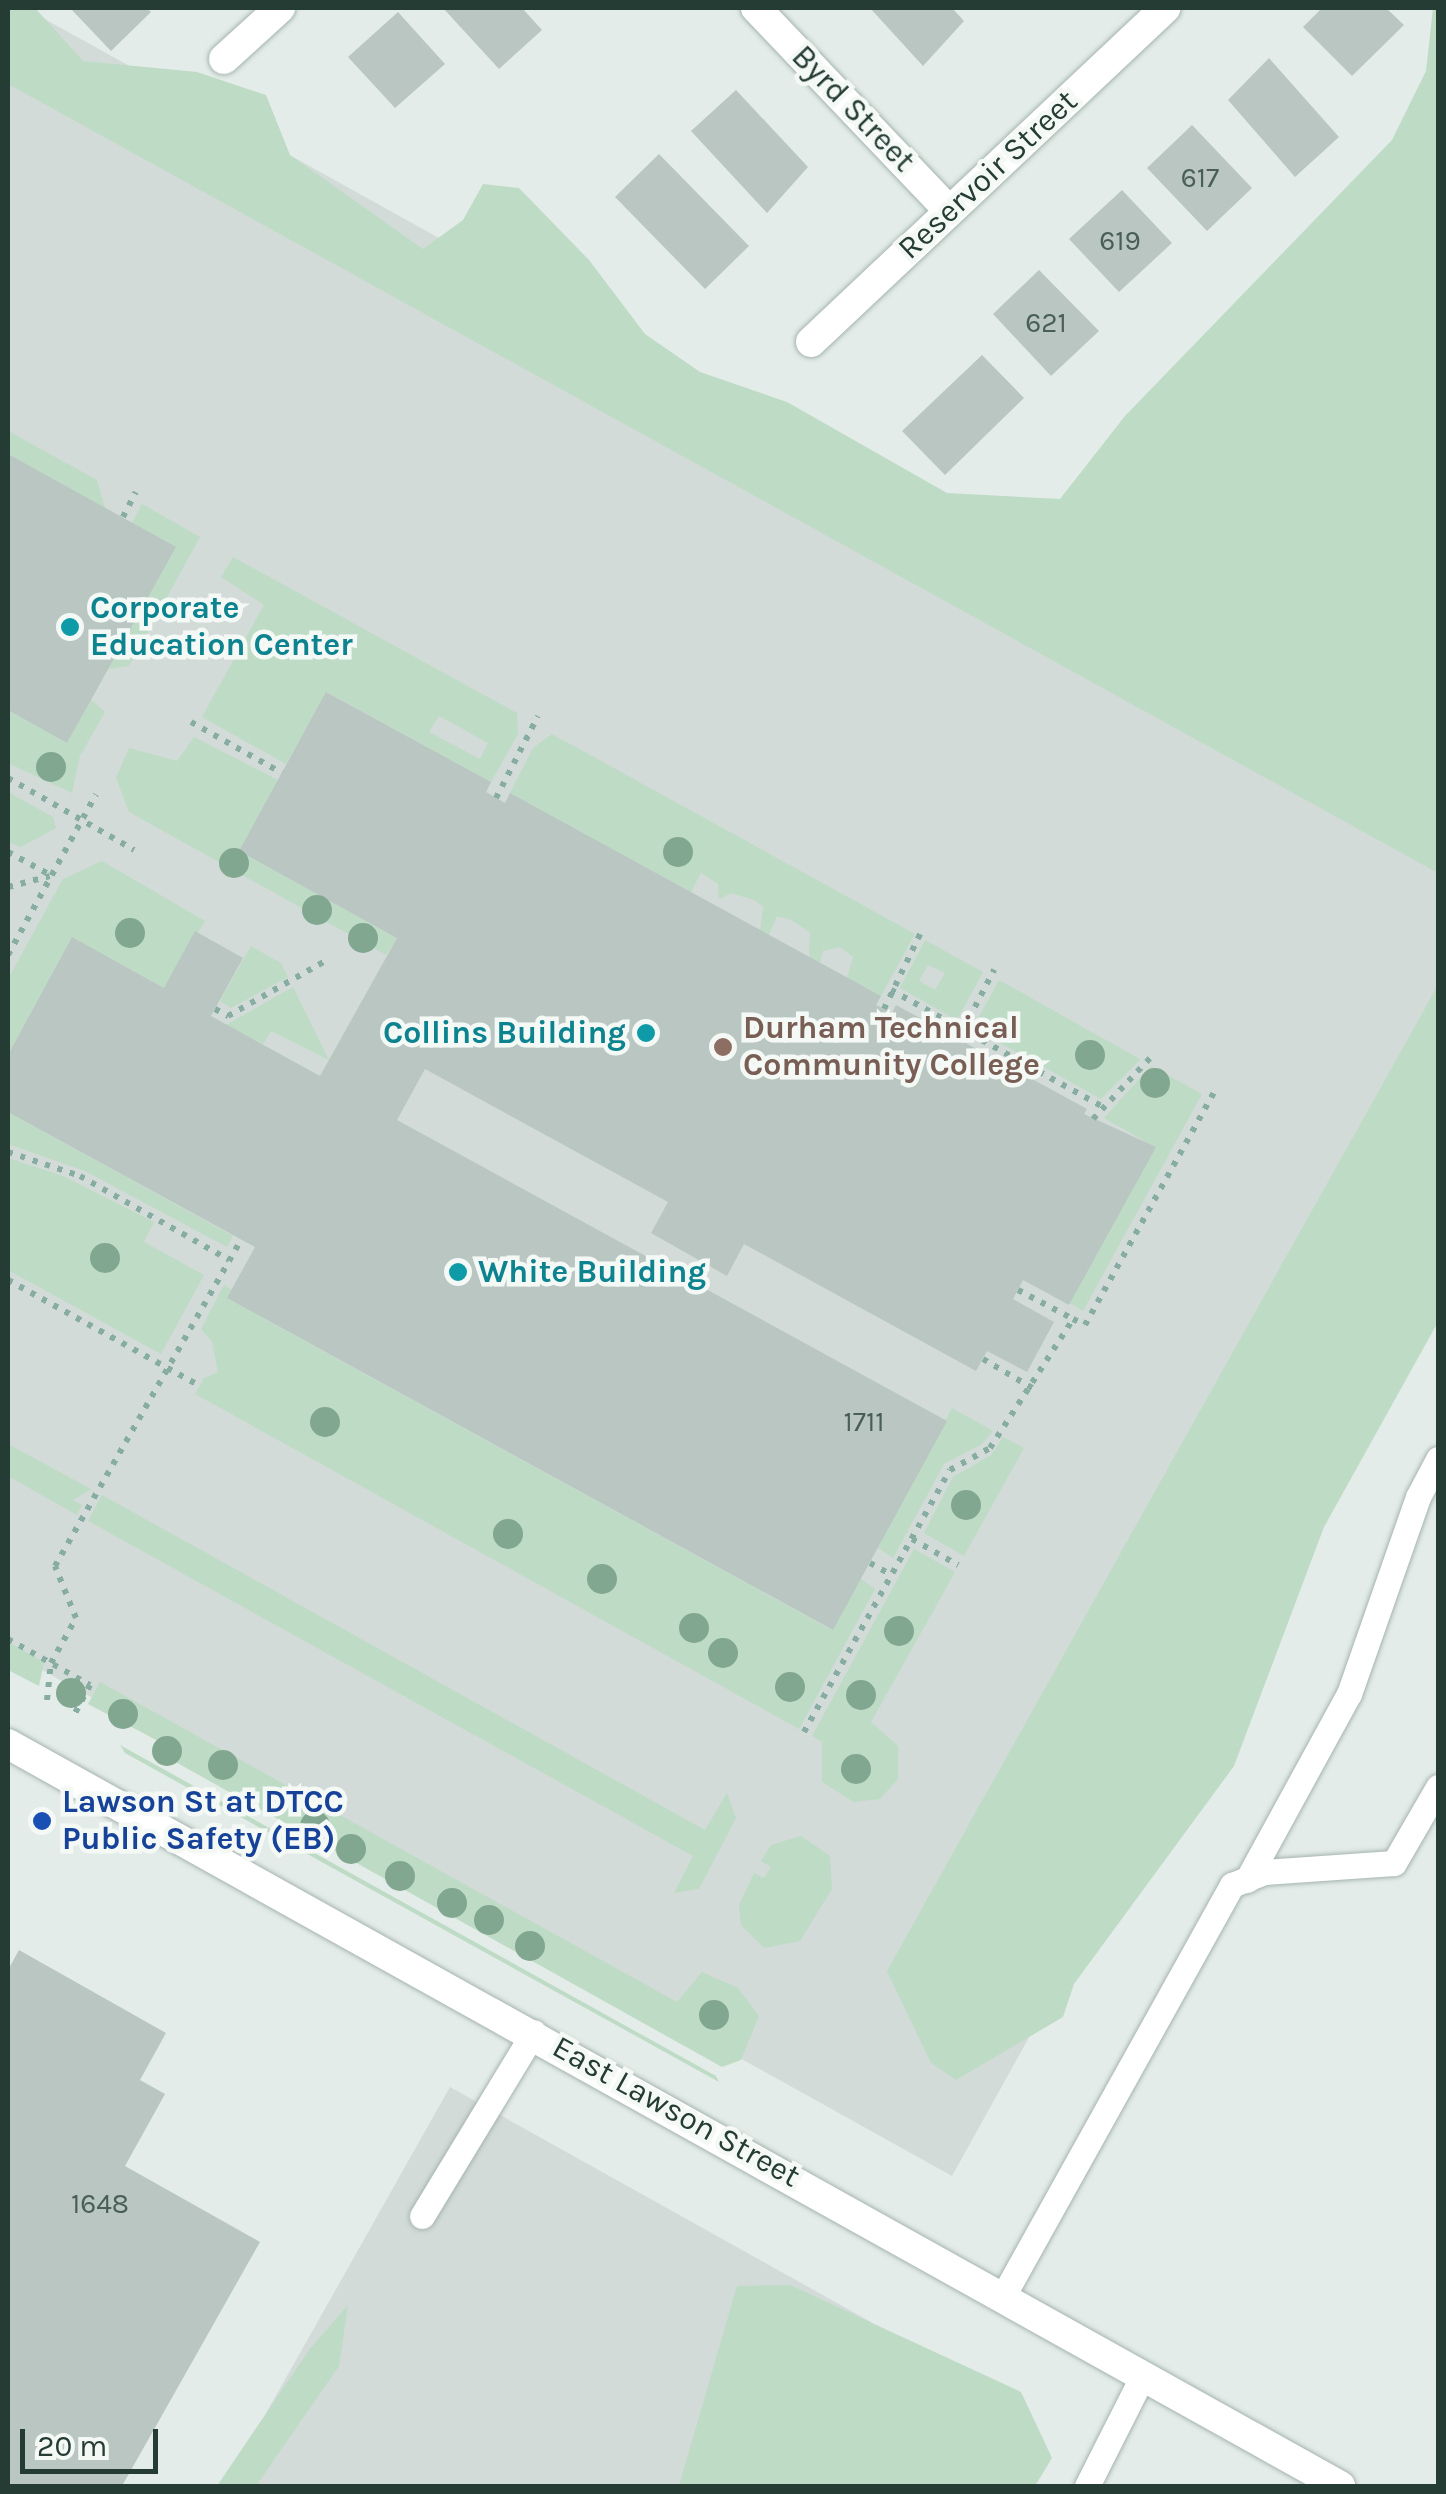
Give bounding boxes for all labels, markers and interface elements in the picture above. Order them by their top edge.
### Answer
street label: Byrd Street [783,38,923,180]
street label: Reservoir Street [890,82,1086,268]
house number: 617 [1181,161,1219,195]
house number: 619 [1099,224,1141,258]
house number: 621 [1025,306,1067,340]
place label: Corporate Education Center [90,590,353,665]
marker: Corporate Education Center [59,616,81,638]
place label: Durham Technical Community College [743,1010,1040,1085]
place label: Collins Building [383,1014,626,1052]
marker: Collins Building [635,1022,657,1044]
marker: Durham Technical Community College [712,1036,734,1058]
place label: White Building [478,1253,706,1291]
marker: White Building [447,1261,469,1283]
house number: 1711 [844,1405,884,1439]
place label: Lawson St at DTCC Public Safety (EB) [62,1784,344,1859]
marker: Lawson St at DTCC Public Safety (EB) [31,1810,53,1832]
street label: East Lawson Street [546,2028,806,2196]
house number: 1648 [71,2187,129,2221]
scale bar [25,2409,162,2471]
text: 20 m [37,2428,107,2464]

